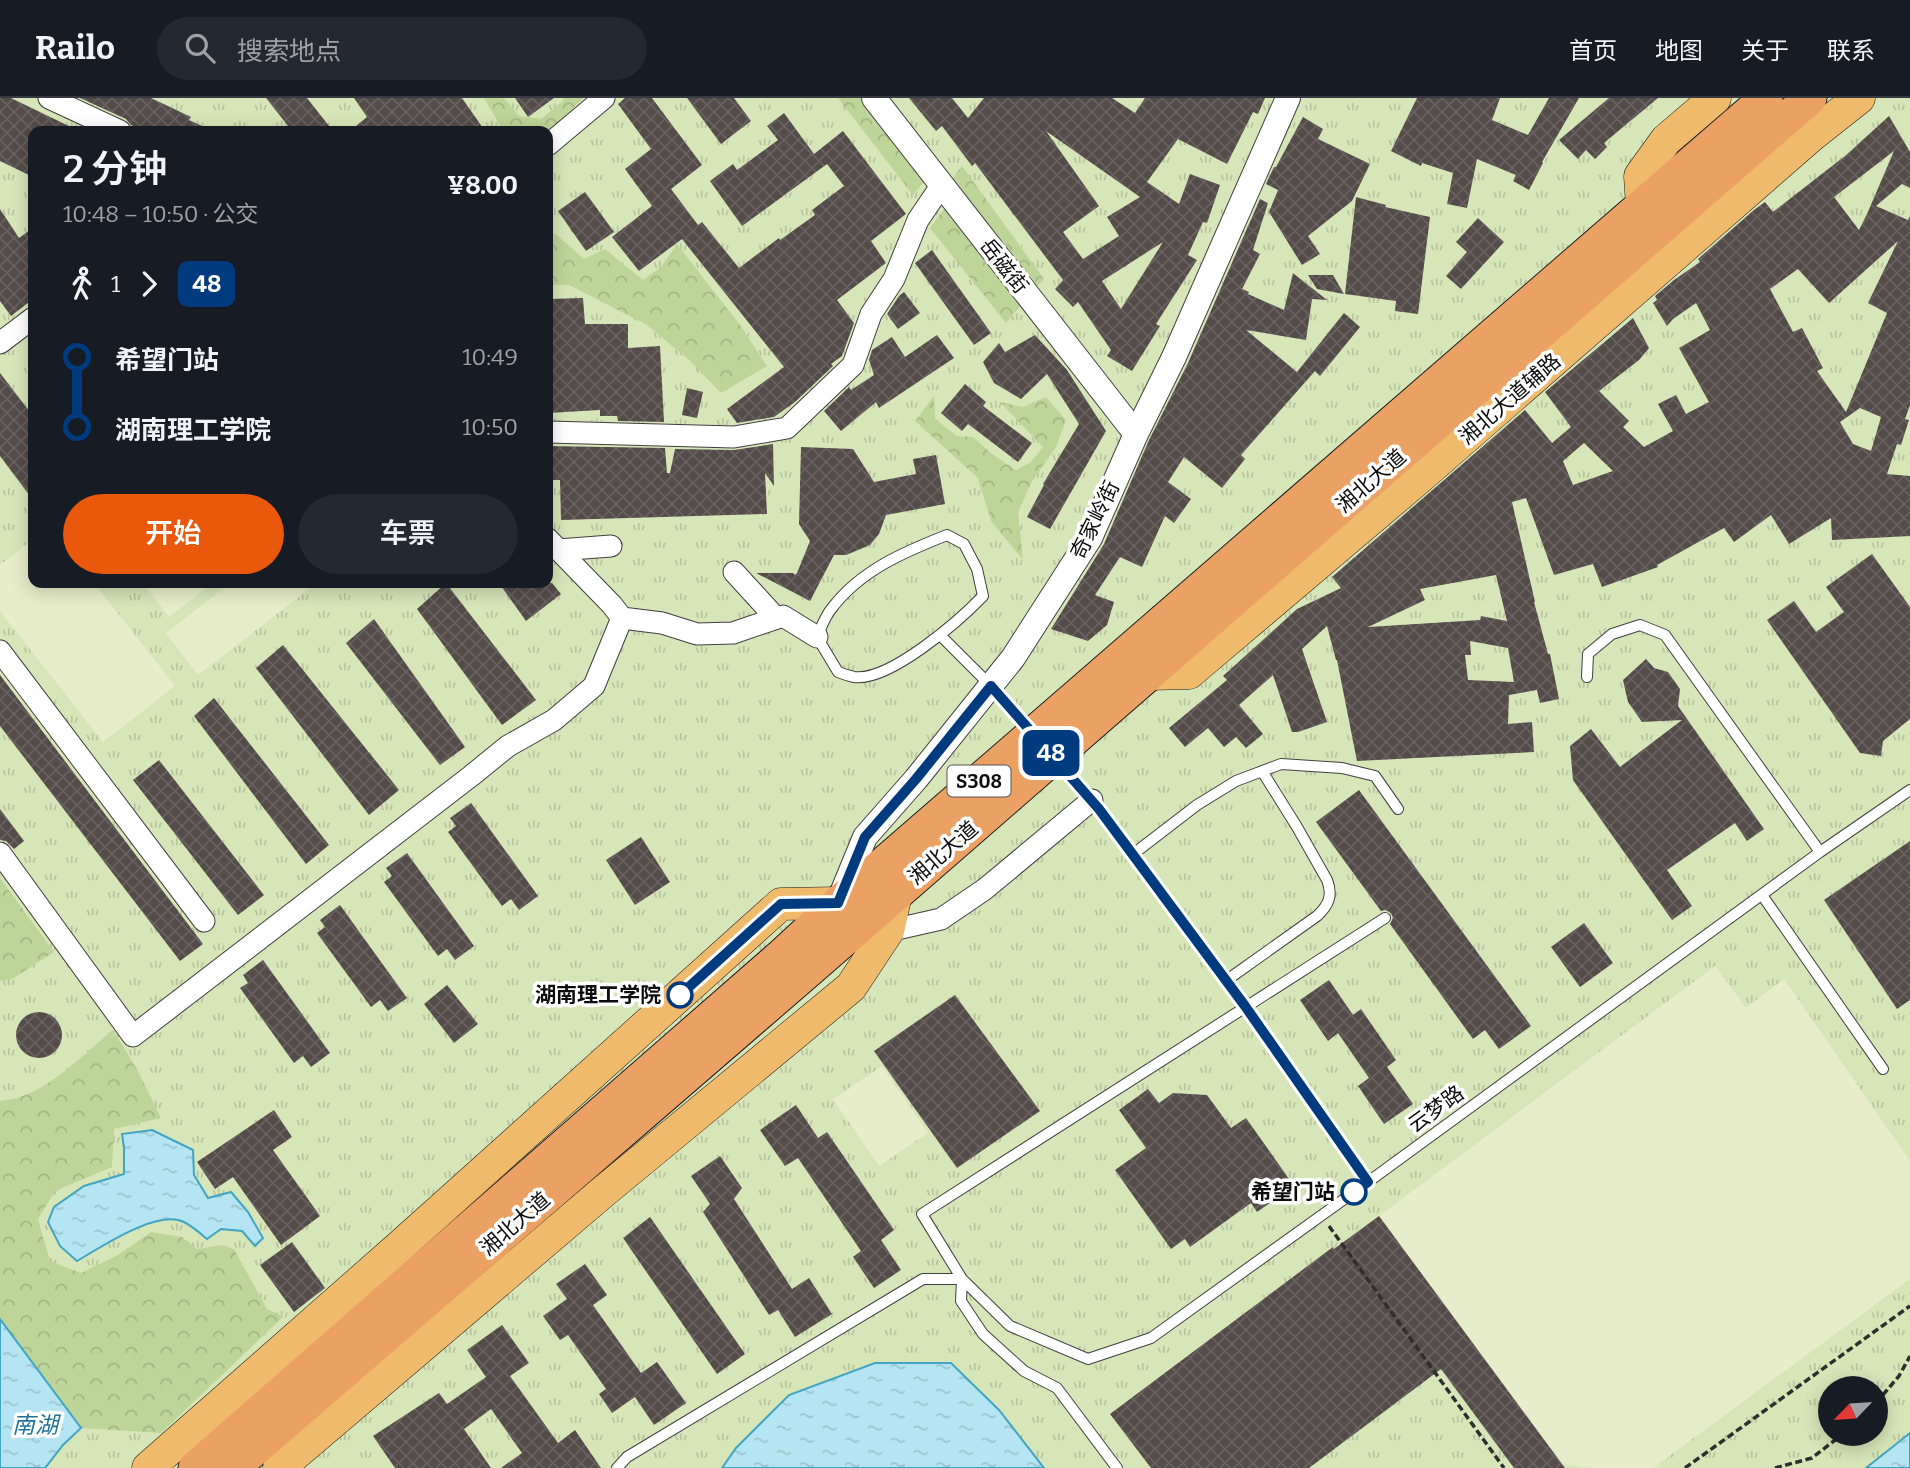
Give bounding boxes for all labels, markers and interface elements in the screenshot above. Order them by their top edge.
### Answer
search box [157,17,647,80]
text: Railo [35,28,115,68]
icon: search [181,29,219,67]
text: 搜索地点 [237,36,341,67]
text: 首页 [1569,37,1617,65]
text: 地图 [1655,37,1703,65]
text: 关于 [1741,37,1789,65]
text: 联系 [1827,37,1875,65]
text: 2 分钟 [63,146,167,192]
text: ¥8.00 [447,170,518,201]
text: 10:48 – 10:50 · 公交 [63,200,259,228]
street label: 岳磁街 [974,233,1034,299]
icon: walk [63,265,101,303]
icon: forward [130,265,168,303]
text: 1 [111,270,120,298]
text: 48 [192,270,221,298]
text: 10:49 [462,343,518,371]
text: 希望门站 [115,345,219,376]
street label: 湘北大道辅路 [1454,348,1566,450]
text: 10:50 [462,413,518,441]
text: 湖南理工学院 [115,415,271,446]
street label: 湘北大道 [1331,444,1411,518]
street label: 奇家岭街 [1065,477,1125,563]
button: 开始 [63,494,284,574]
button: 车票 [298,494,518,574]
line badge: 48 [1020,730,1082,776]
text: 48 [1036,739,1066,767]
road number: S308 [948,766,1010,796]
street label: 湘北大道 [903,816,983,890]
place label: 湖南理工学院 [535,982,661,1008]
marker: 湖南理工学院 [667,982,693,1008]
street label: 云梦路 [1403,1080,1469,1138]
place label: 希望门站 [1251,1179,1335,1205]
marker: 希望门站 [1341,1179,1367,1205]
street label: 湘北大道 [475,1187,555,1261]
north arrow [1818,1376,1888,1446]
map controls [1818,1376,1888,1446]
water label: 南湖 [12,1411,61,1439]

